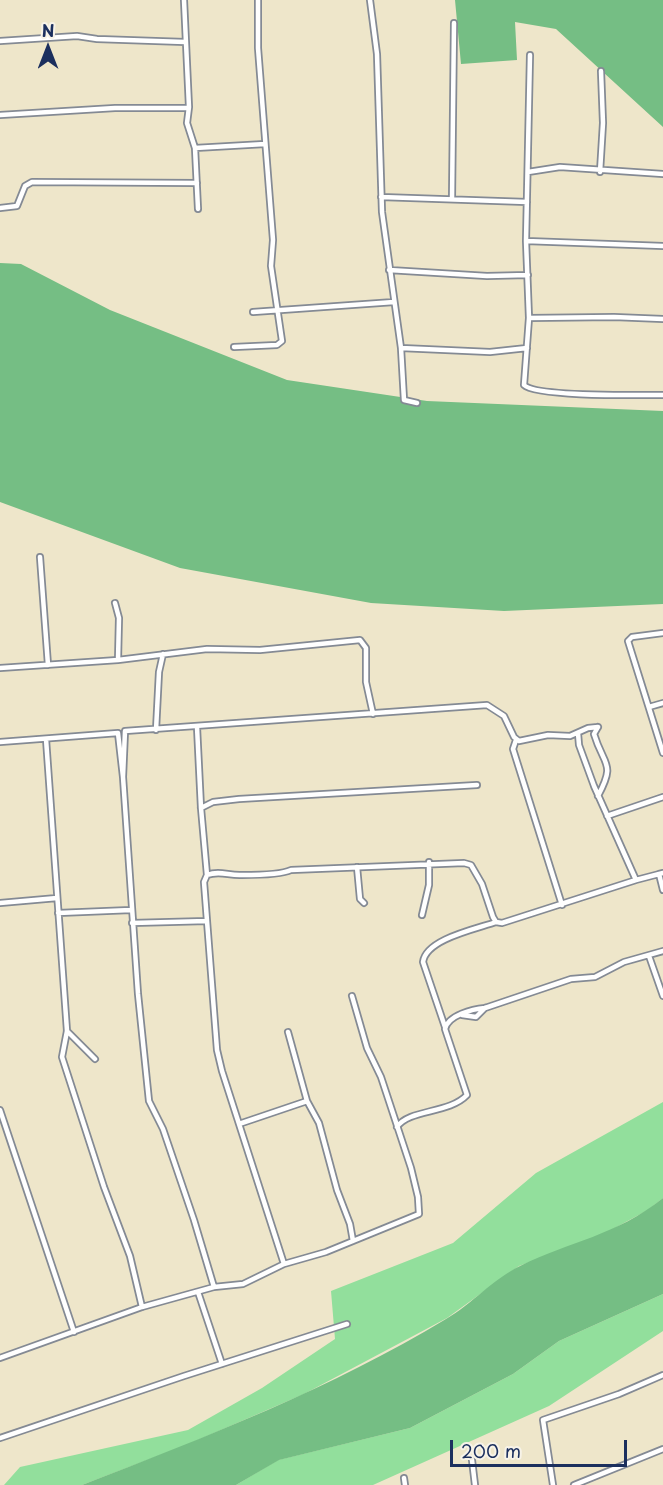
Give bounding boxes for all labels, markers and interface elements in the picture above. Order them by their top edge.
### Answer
north arrow [18,18,78,78]
text: N [42,18,54,42]
scale bar [453,1428,630,1466]
text: 200 m [461,1437,521,1464]

